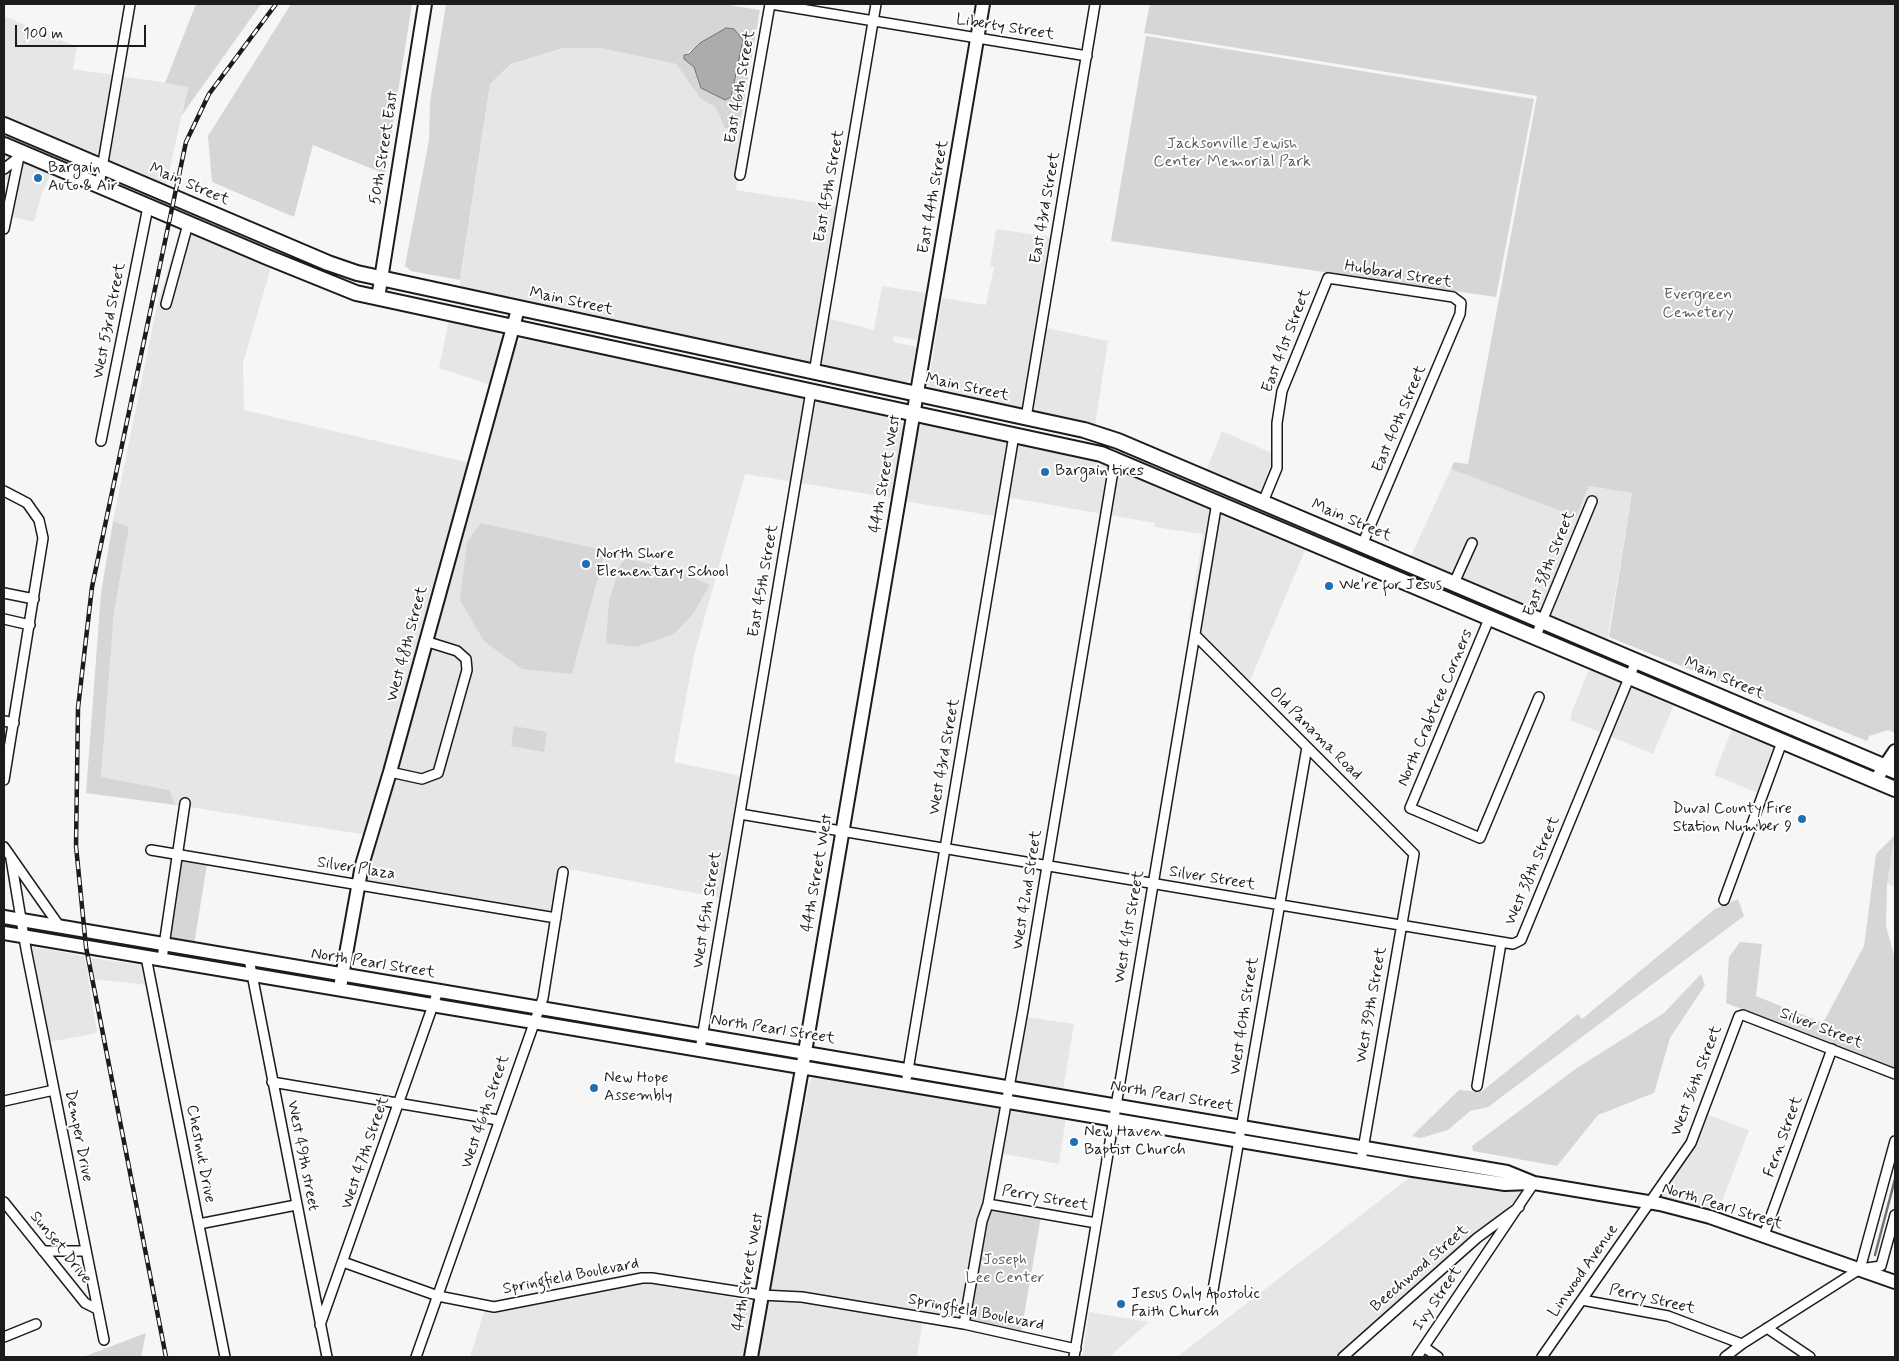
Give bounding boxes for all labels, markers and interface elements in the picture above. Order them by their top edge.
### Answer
street label: Liberty Street [955,11,1055,45]
scale bar [18,15,149,47]
text: 100 m [23,24,63,44]
street label: East 46th Street [722,29,760,145]
street label: 50th Street East [367,90,403,206]
street label: East 45th Street [811,128,849,244]
park label: Jacksonville Jewish Center Memorial Park [1153,135,1311,173]
street label: East 44th Street [915,139,953,255]
street label: East 43rd Street [1027,151,1065,265]
place label: Bargain Auto & Air [48,159,118,197]
street label: Main Street [146,160,232,210]
marker: Bargain Auto & Air [32,172,44,184]
street label: Hubbard Street [1343,257,1453,293]
street label: West 53rd Street [89,261,131,381]
street label: Main Street [527,284,615,320]
street label: East 41st Street [1258,286,1316,396]
park label: Evergreen Cemetery [1662,286,1734,324]
street label: East 40th Street [1369,362,1431,476]
street label: Main Street [923,370,1011,406]
street label: 44th Street West [866,413,906,535]
place label: Bargain tires [1055,462,1144,482]
marker: Bargain tires [1039,466,1051,478]
street label: Main Street [1308,496,1394,546]
street label: East 38th Street [1520,508,1580,620]
street label: East 45th Street [745,523,783,639]
place label: North Shore Elementary School [596,545,729,583]
marker: North Shore Elementary School [580,558,592,570]
place label: We're for Jesus [1339,576,1442,596]
marker: We're for Jesus [1323,580,1335,592]
street label: West 48th Street [383,584,433,704]
street label: North Crabtree Corners [1394,627,1478,789]
street label: Main Street [1681,654,1767,704]
street label: Old Panama Road [1264,683,1366,785]
street label: West 43rd Street [925,697,965,817]
place label: Duval County Fire Station Number 9 [1672,800,1792,838]
street label: 44th Street West [798,812,838,934]
marker: Duval County Fire Station Number 9 [1796,813,1808,825]
street label: West 38th Street [1501,814,1565,928]
street label: West 42nd Street [1009,829,1047,951]
street label: West 45th Street [689,850,727,970]
street label: Silver Plaza [315,853,397,885]
street label: Silver Street [1167,863,1257,895]
street label: West 41st Street [1111,869,1149,985]
street label: North Pearl Street [310,945,436,983]
street label: West 39th Street [1352,945,1392,1065]
street label: West 40th Street [1226,956,1264,1076]
street label: Silver Street [1777,1004,1865,1054]
street label: North Pearl Street [710,1011,836,1049]
street label: West 36th Street [1667,1023,1727,1139]
street label: West 46th Street [458,1053,514,1171]
place label: New Hope Assembly [604,1069,672,1107]
street label: North Pearl Street [1109,1077,1235,1117]
marker: New Hope Assembly [588,1082,600,1094]
street label: Demper Drive [60,1088,96,1184]
street label: West 47th Street [338,1094,394,1212]
street label: Fern Street [1760,1094,1808,1180]
street label: West 49th street [282,1099,322,1213]
street label: Chestnut Drive [181,1103,219,1205]
place label: New Haven Baptist Church [1084,1123,1186,1161]
marker: New Haven Baptist Church [1068,1136,1080,1148]
street label: North Pearl Street [1659,1180,1785,1234]
street label: Perry Street [1000,1182,1090,1216]
street label: Sunset Drive [25,1208,95,1288]
street label: 44th Street West [729,1211,769,1333]
street label: Beechwood Street [1367,1221,1473,1317]
street label: Linwood Avenue [1545,1221,1623,1321]
park label: Joseph Lee Center [966,1251,1044,1289]
street label: Springfield Boulevard [501,1254,641,1300]
street label: Ivy Street [1409,1263,1467,1335]
street label: Perry Street [1607,1281,1697,1319]
place label: Jesus Only Apostolic Faith Church [1131,1285,1260,1323]
street label: Springfield Boulevard [906,1290,1046,1336]
marker: Jesus Only Apostolic Faith Church [1115,1298,1127,1310]

